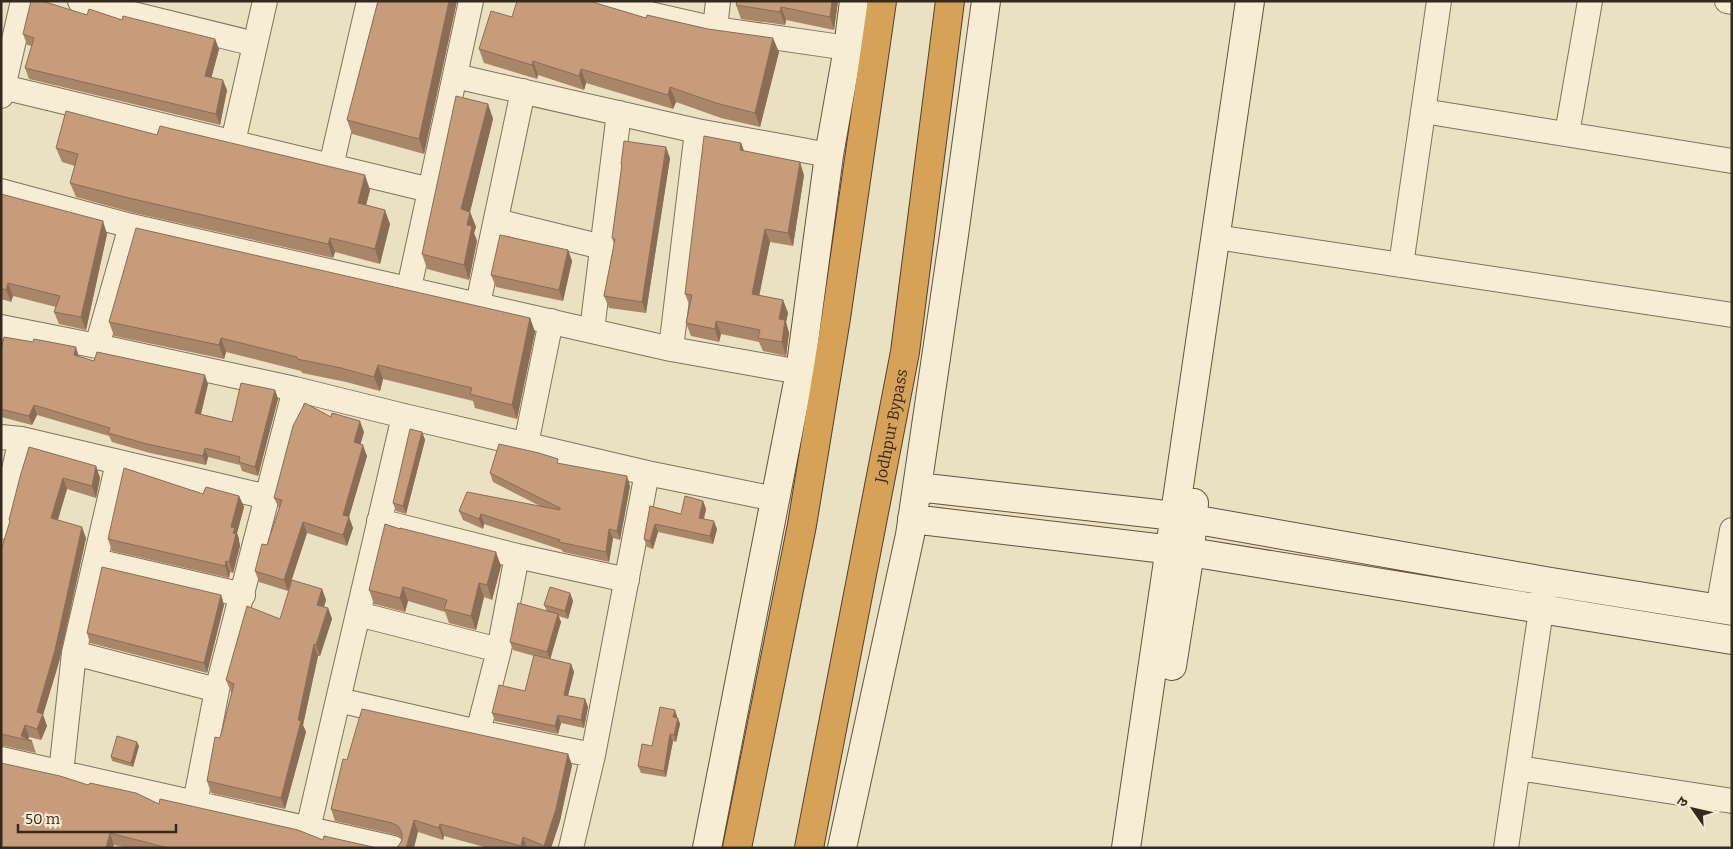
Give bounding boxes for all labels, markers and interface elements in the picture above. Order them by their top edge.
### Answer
street label: Jodhpur Bypass [871,367,911,485]
north arrow [1668,784,1718,834]
text: उ [1673,793,1692,810]
scale bar [18,802,175,834]
text: 50 m [25,810,61,828]

